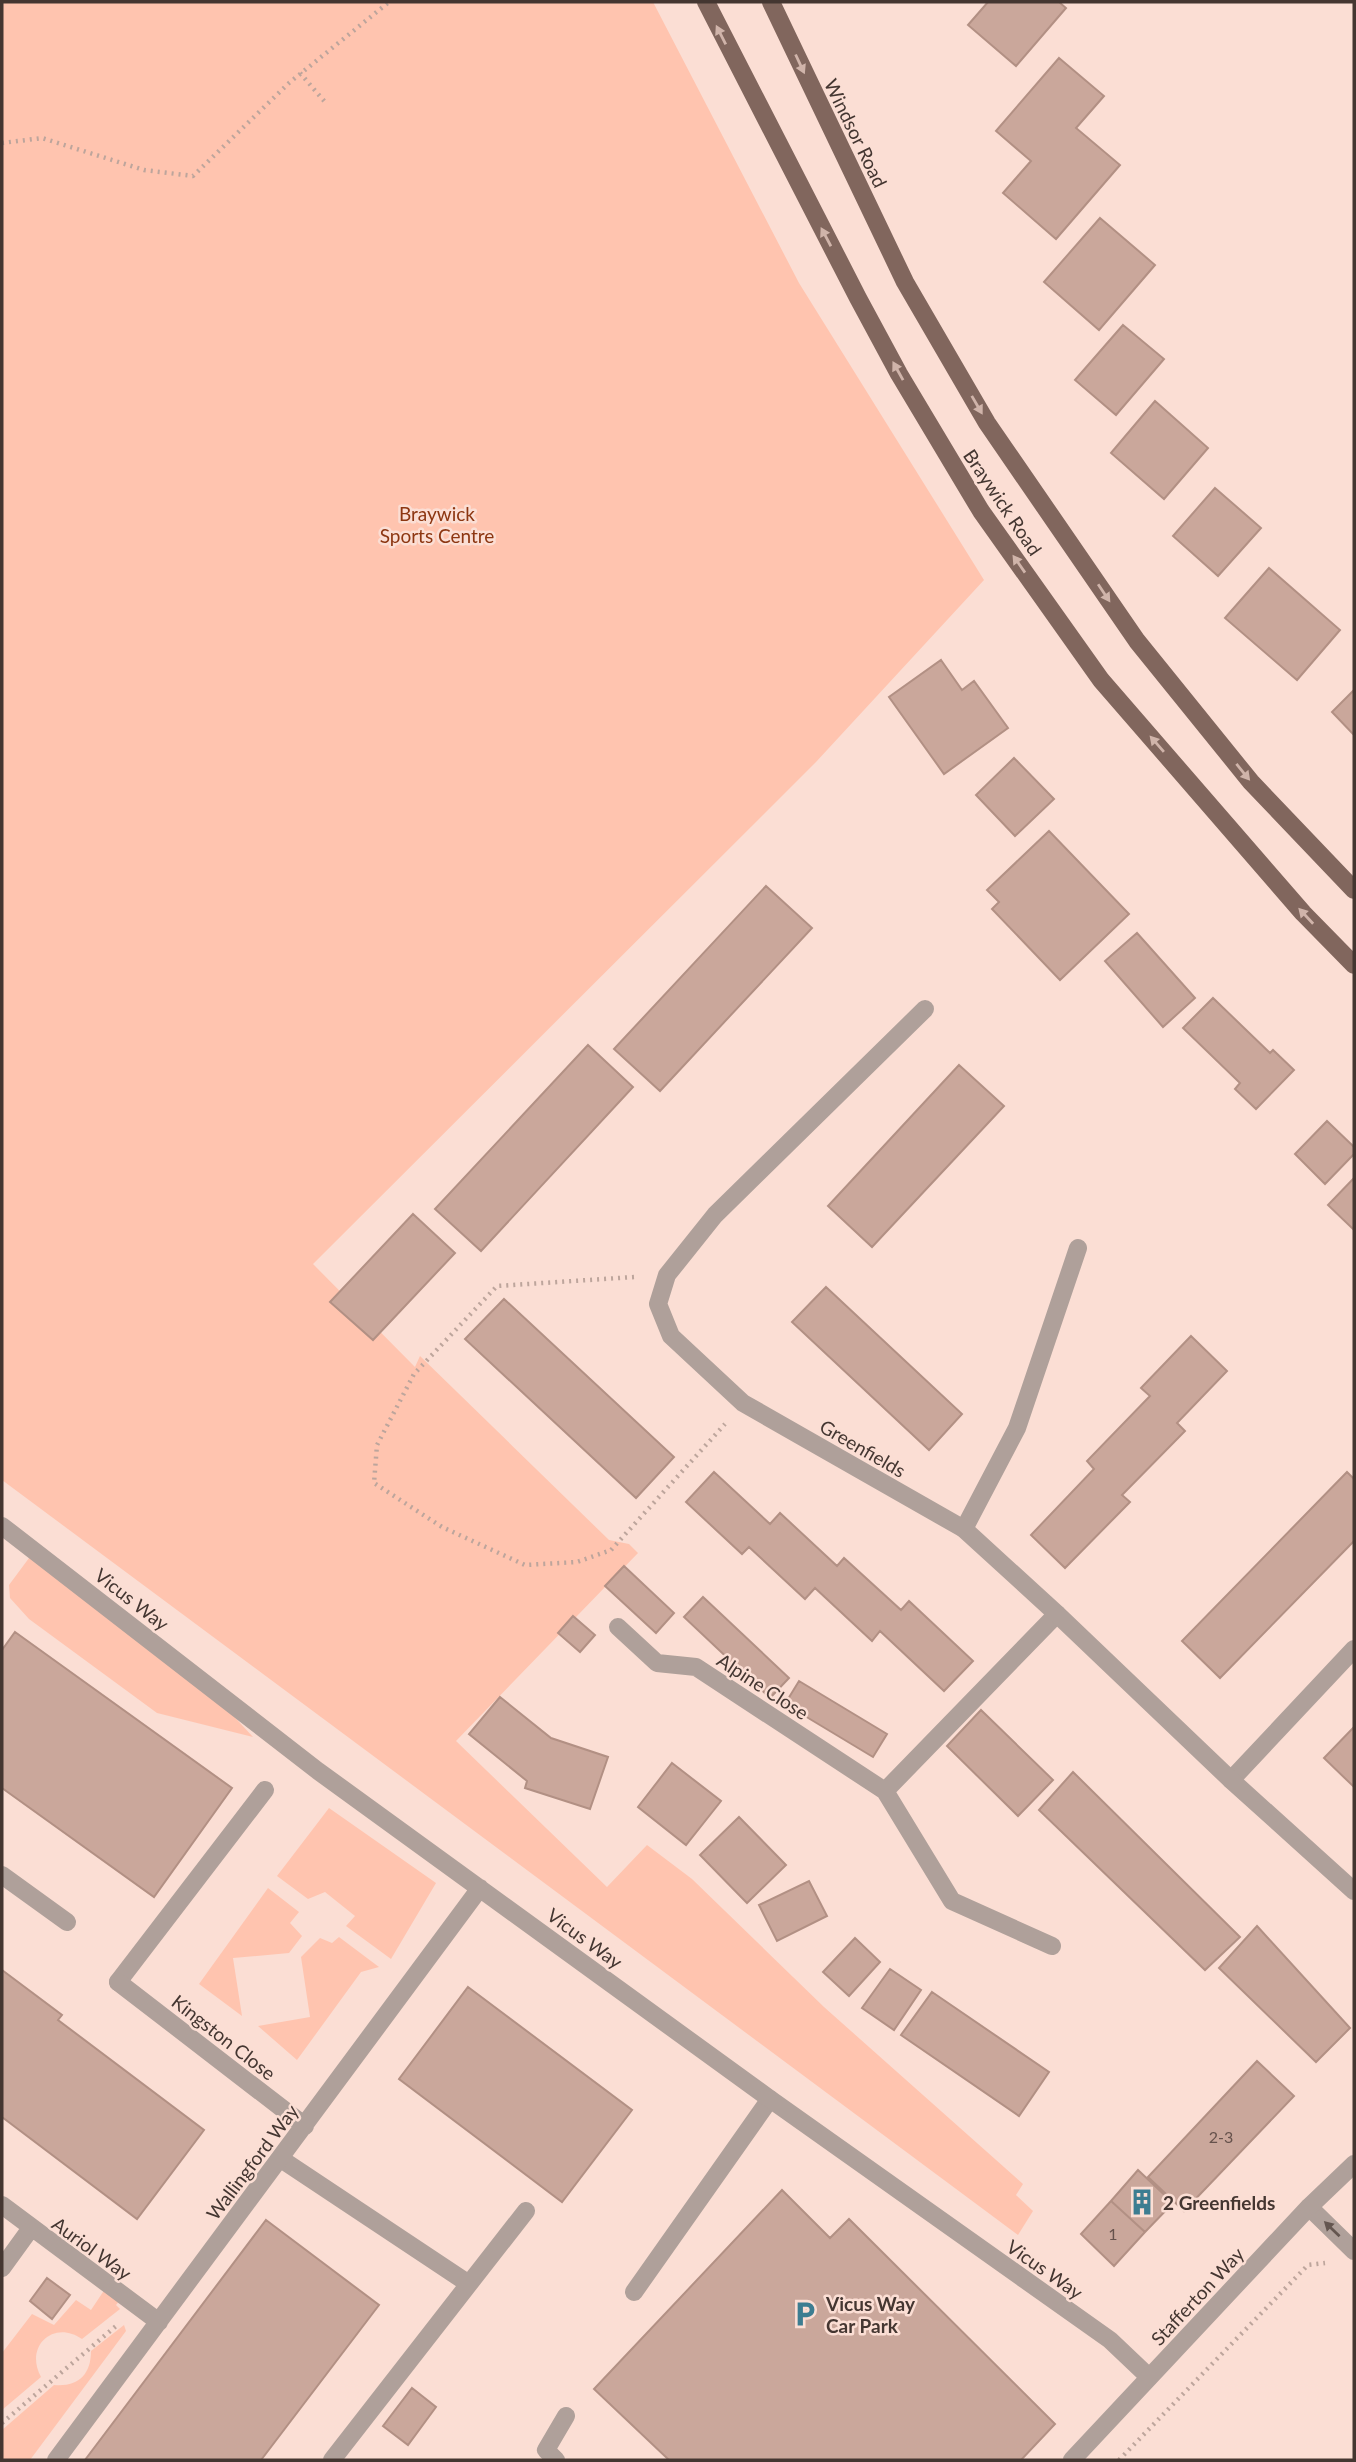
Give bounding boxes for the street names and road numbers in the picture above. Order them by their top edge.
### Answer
street label: Windsor Road [820,75,892,191]
street label: Braywick Road [959,445,1047,559]
street label: Greenfields [816,1414,910,1482]
street label: Vicus Way [90,1563,174,1635]
street label: Alpine Close [713,1648,813,1724]
street label: Vicus Way [543,1903,627,1973]
street label: Kingston Close [168,1989,280,2085]
street label: Wallingford Way [201,2100,303,2224]
street label: Auriol Way [48,2212,136,2285]
street label: Vicus Way [1003,2234,1088,2304]
street label: Stafferton Way [1146,2242,1248,2350]

